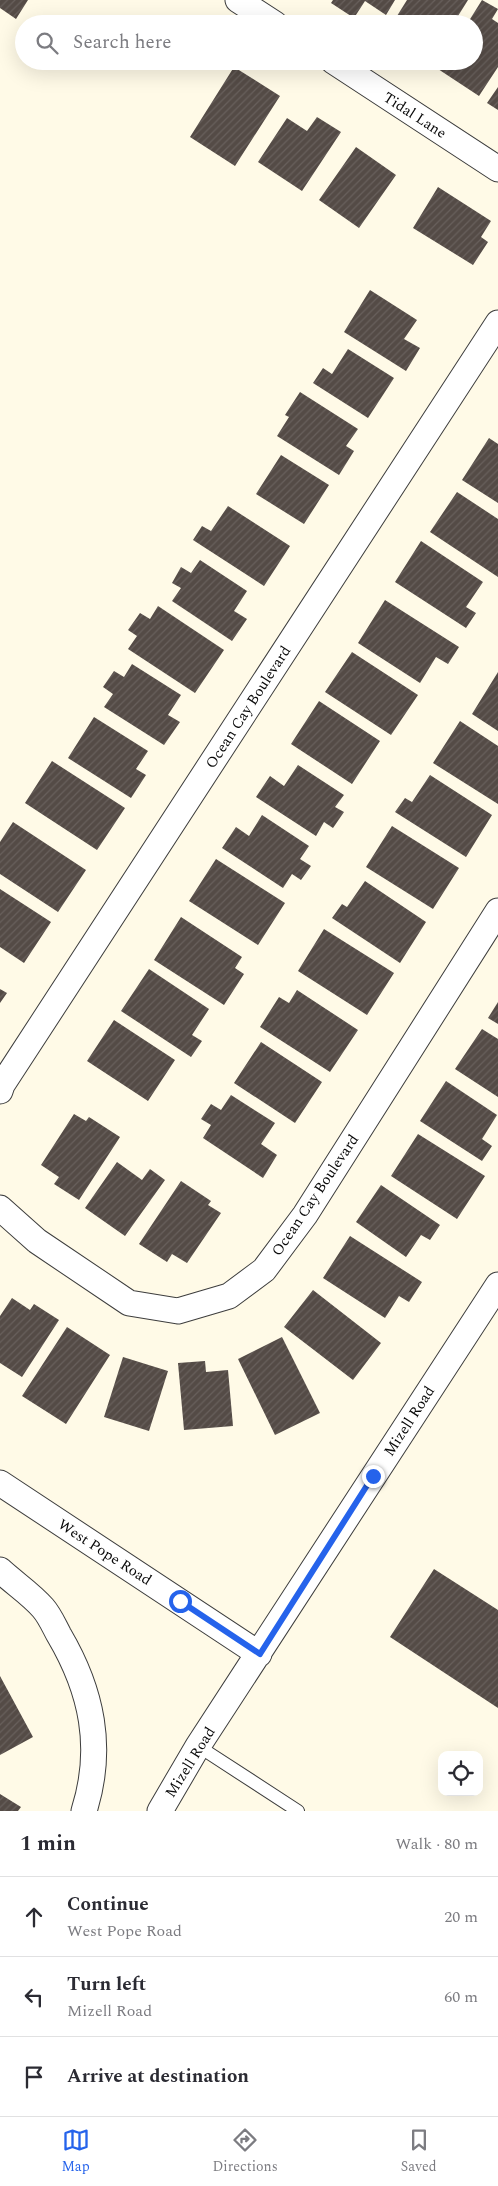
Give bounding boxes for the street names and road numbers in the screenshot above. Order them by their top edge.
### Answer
street label: Tidal Lane [379,86,451,145]
street label: Ocean Cay Boulevard [200,641,297,773]
street label: Ocean Cay Boulevard [266,1130,365,1261]
street label: Mizell Road [378,1382,441,1461]
street label: West Pope Road [53,1513,156,1591]
street label: Mizell Road [160,1722,221,1802]

